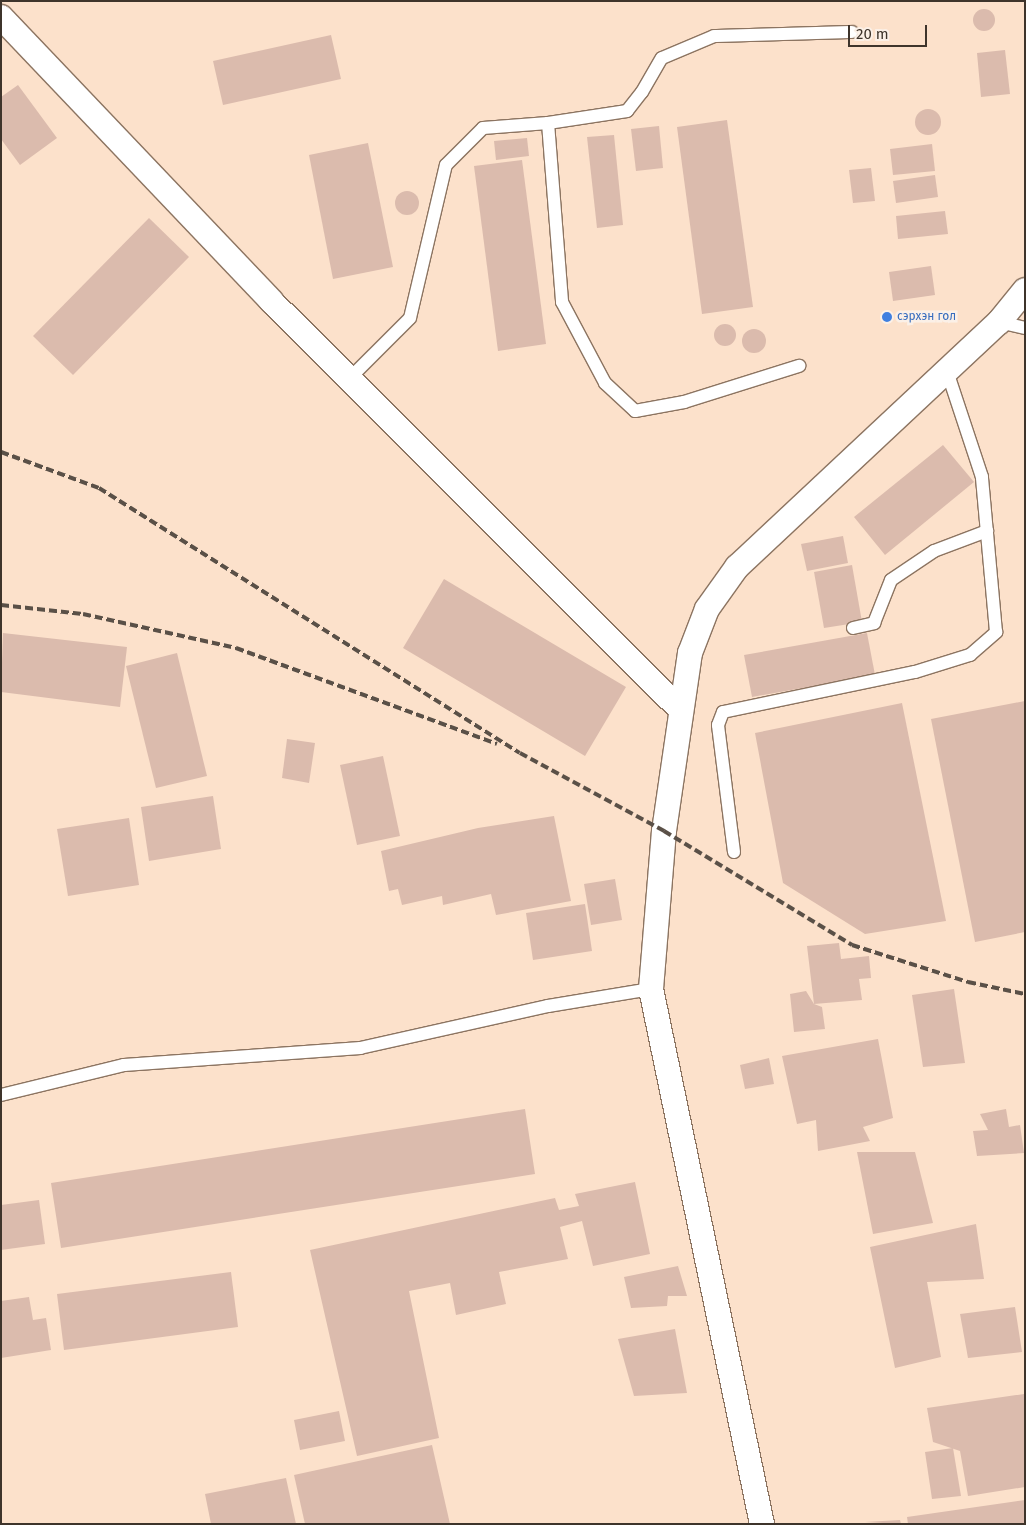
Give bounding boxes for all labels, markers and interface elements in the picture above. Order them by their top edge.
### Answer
scale bar [851,15,930,47]
text: 20 m [856,25,889,43]
place label: сэрхэн гол [897,310,956,324]
marker: сэрхэн гол [881,311,893,323]

